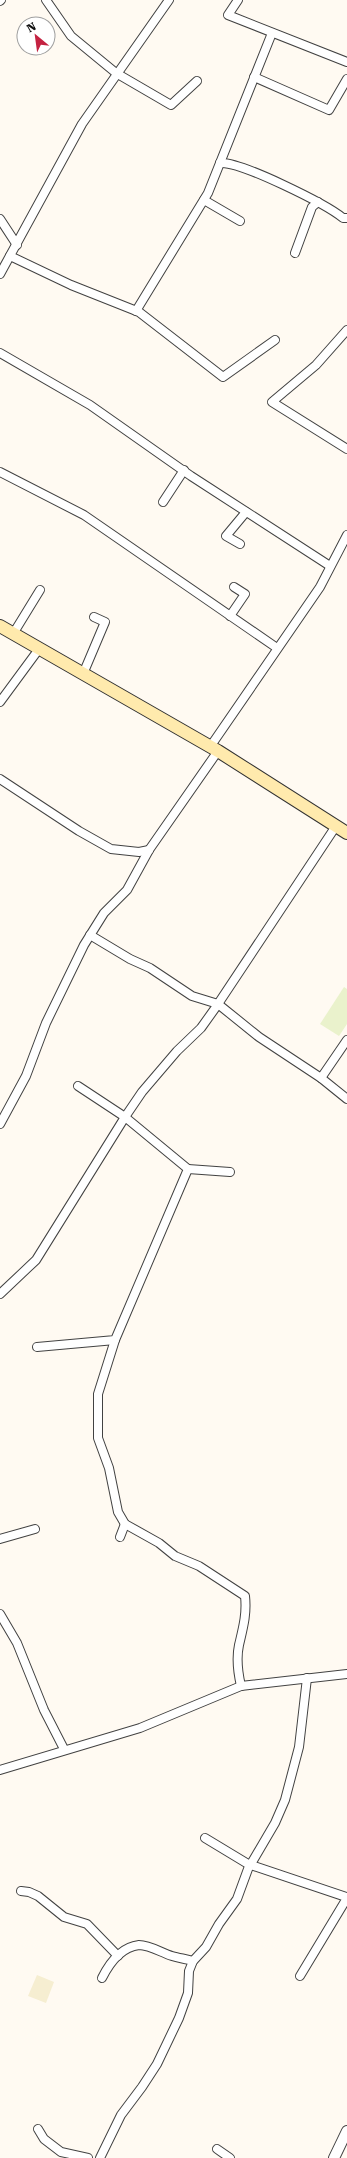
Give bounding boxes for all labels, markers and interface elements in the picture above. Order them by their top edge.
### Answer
north arrow [16,16,56,56]
text: N [25,20,39,35]

